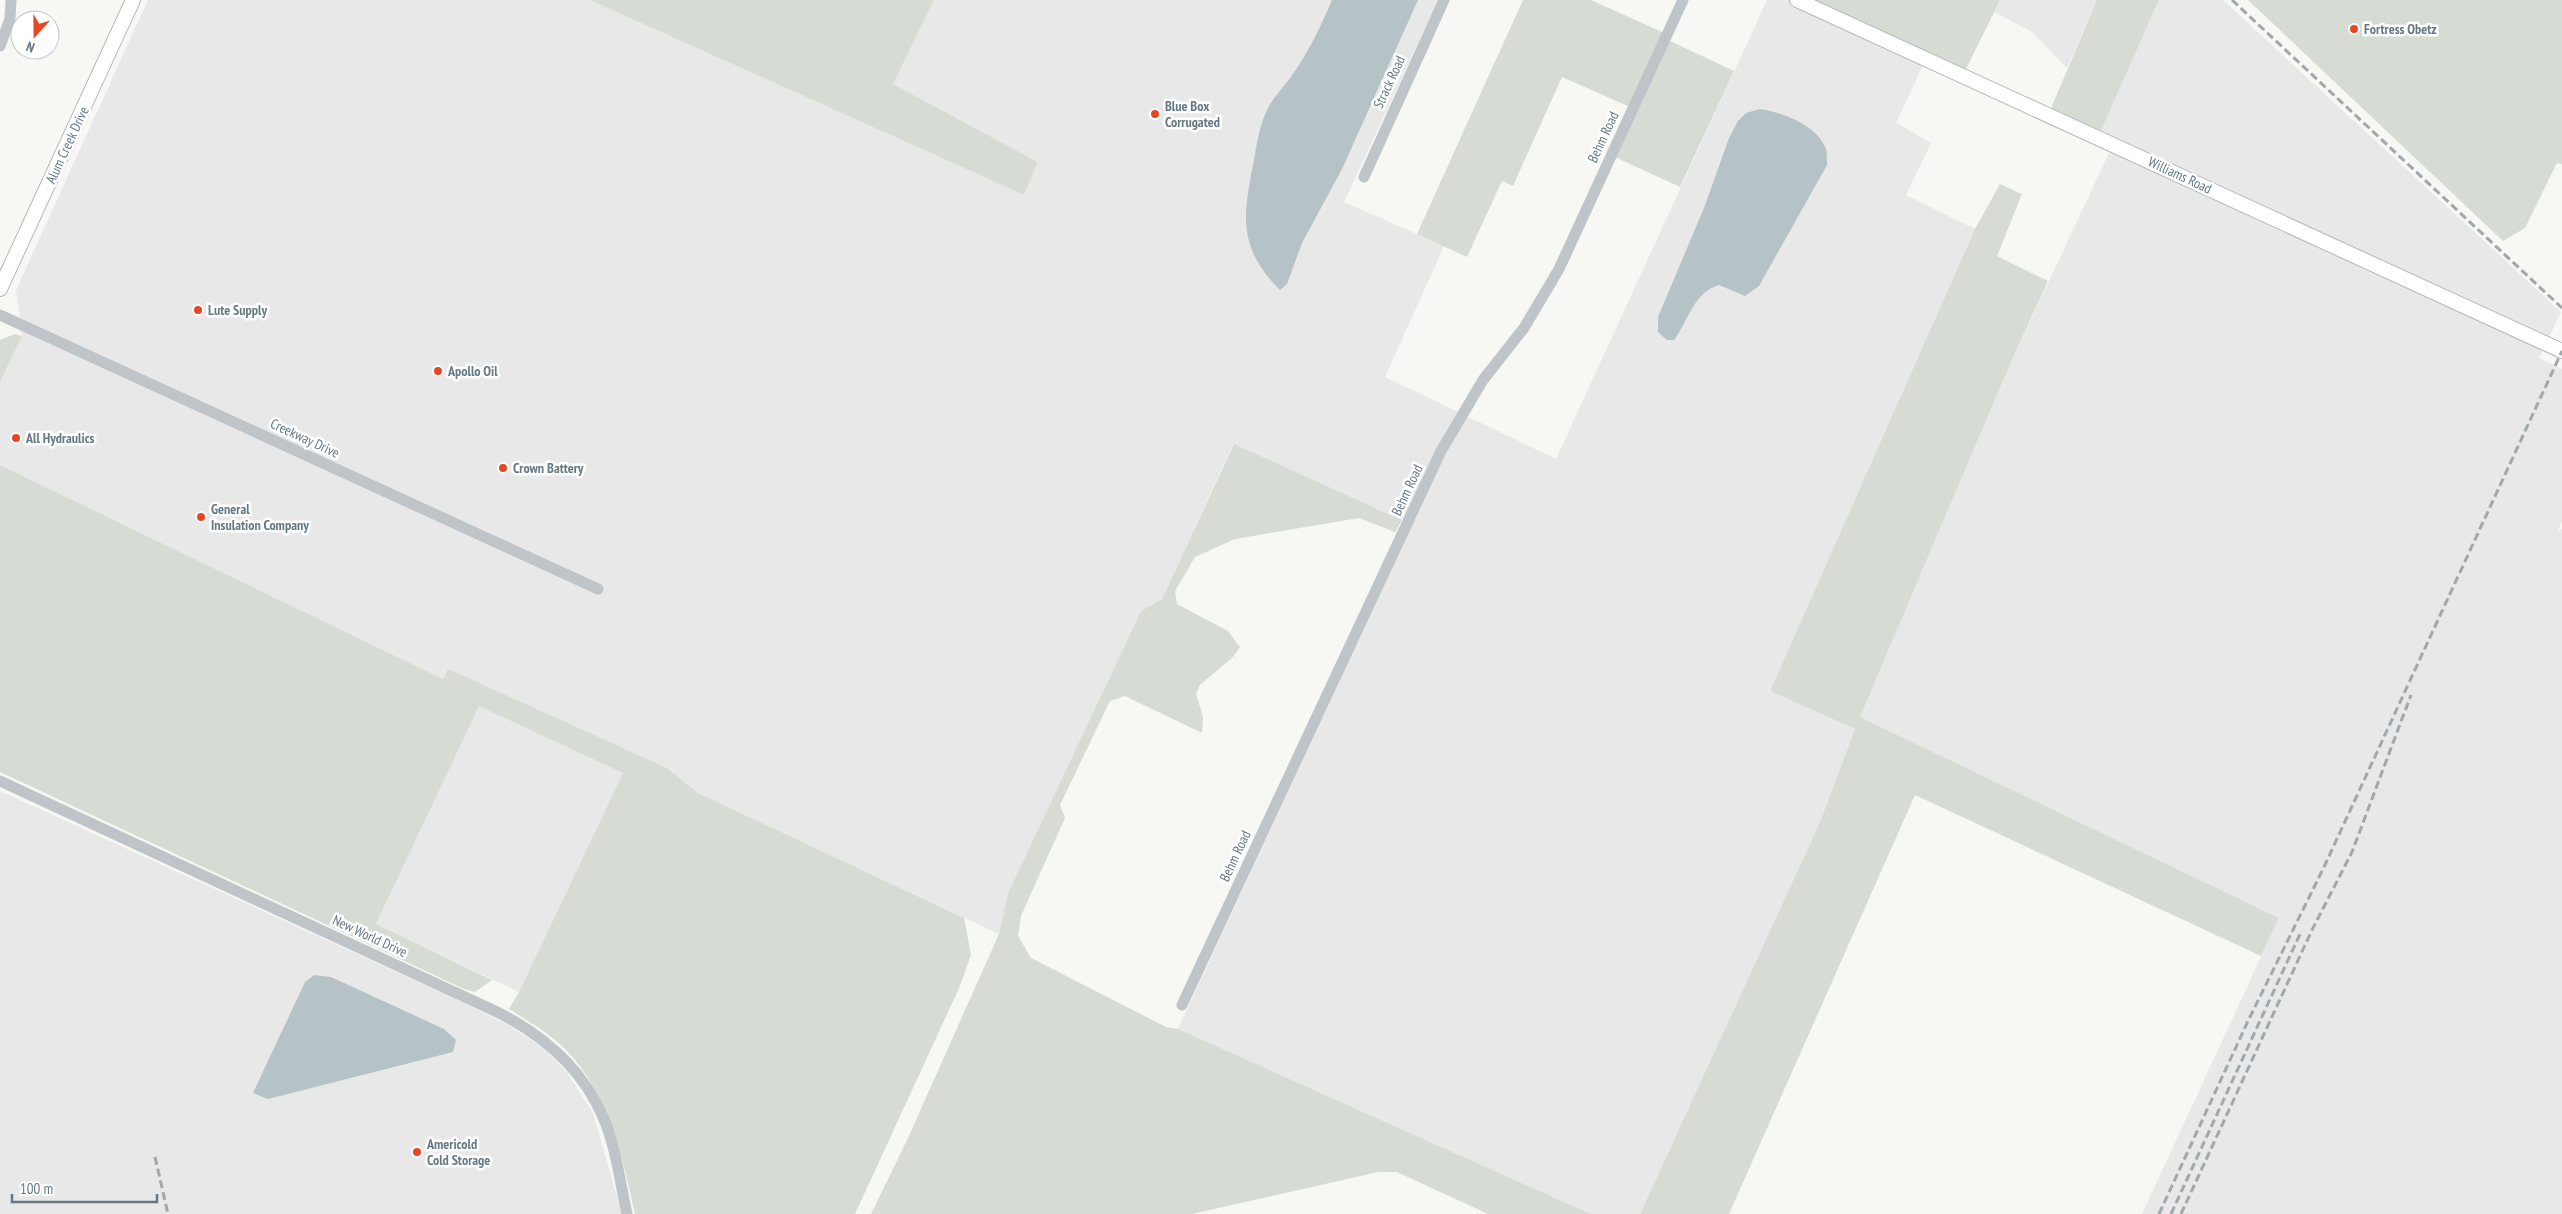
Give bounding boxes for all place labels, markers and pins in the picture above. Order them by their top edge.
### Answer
place label: Fortress Obetz [2364,20,2437,38]
marker: Fortress Obetz [2348,23,2360,35]
place label: Blue Box Corrugated [1165,97,1220,131]
marker: Blue Box Corrugated [1149,108,1161,120]
place label: Lute Supply [208,301,267,319]
marker: Lute Supply [192,304,204,316]
place label: Apollo Oil [447,362,498,380]
marker: Apollo Oil [432,365,444,377]
place label: All Hydraulics [25,429,95,447]
marker: All Hydraulics [10,432,22,444]
place label: Crown Battery [513,459,584,477]
marker: Crown Battery [497,462,509,474]
place label: General Insulation Company [211,500,309,534]
marker: General Insulation Company [195,511,207,523]
place label: Americold Cold Storage [426,1135,490,1169]
marker: Americold Cold Storage [411,1146,423,1158]

